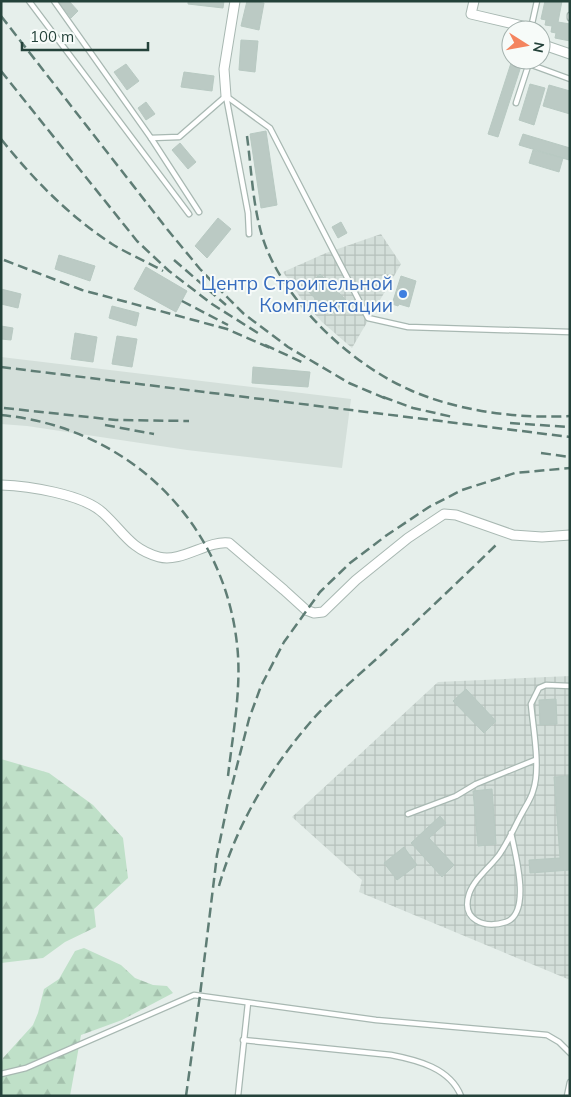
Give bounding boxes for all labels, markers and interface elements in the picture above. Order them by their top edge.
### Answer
scale bar [22,20,149,52]
north arrow [501,20,551,70]
text: 100 m [30,27,74,46]
text: N [529,41,549,54]
place label: Центр Строительной Комплектации [201,271,393,317]
marker: Центр Строительной Комплектации [397,288,409,300]

